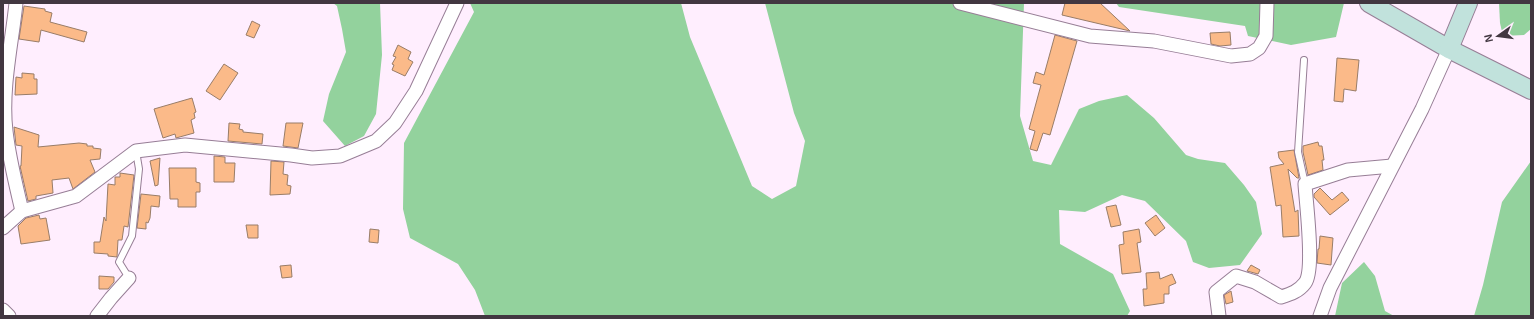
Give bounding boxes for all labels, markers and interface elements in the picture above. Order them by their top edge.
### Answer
north arrow [1478,16,1518,56]
text: N [1482,33,1495,44]

